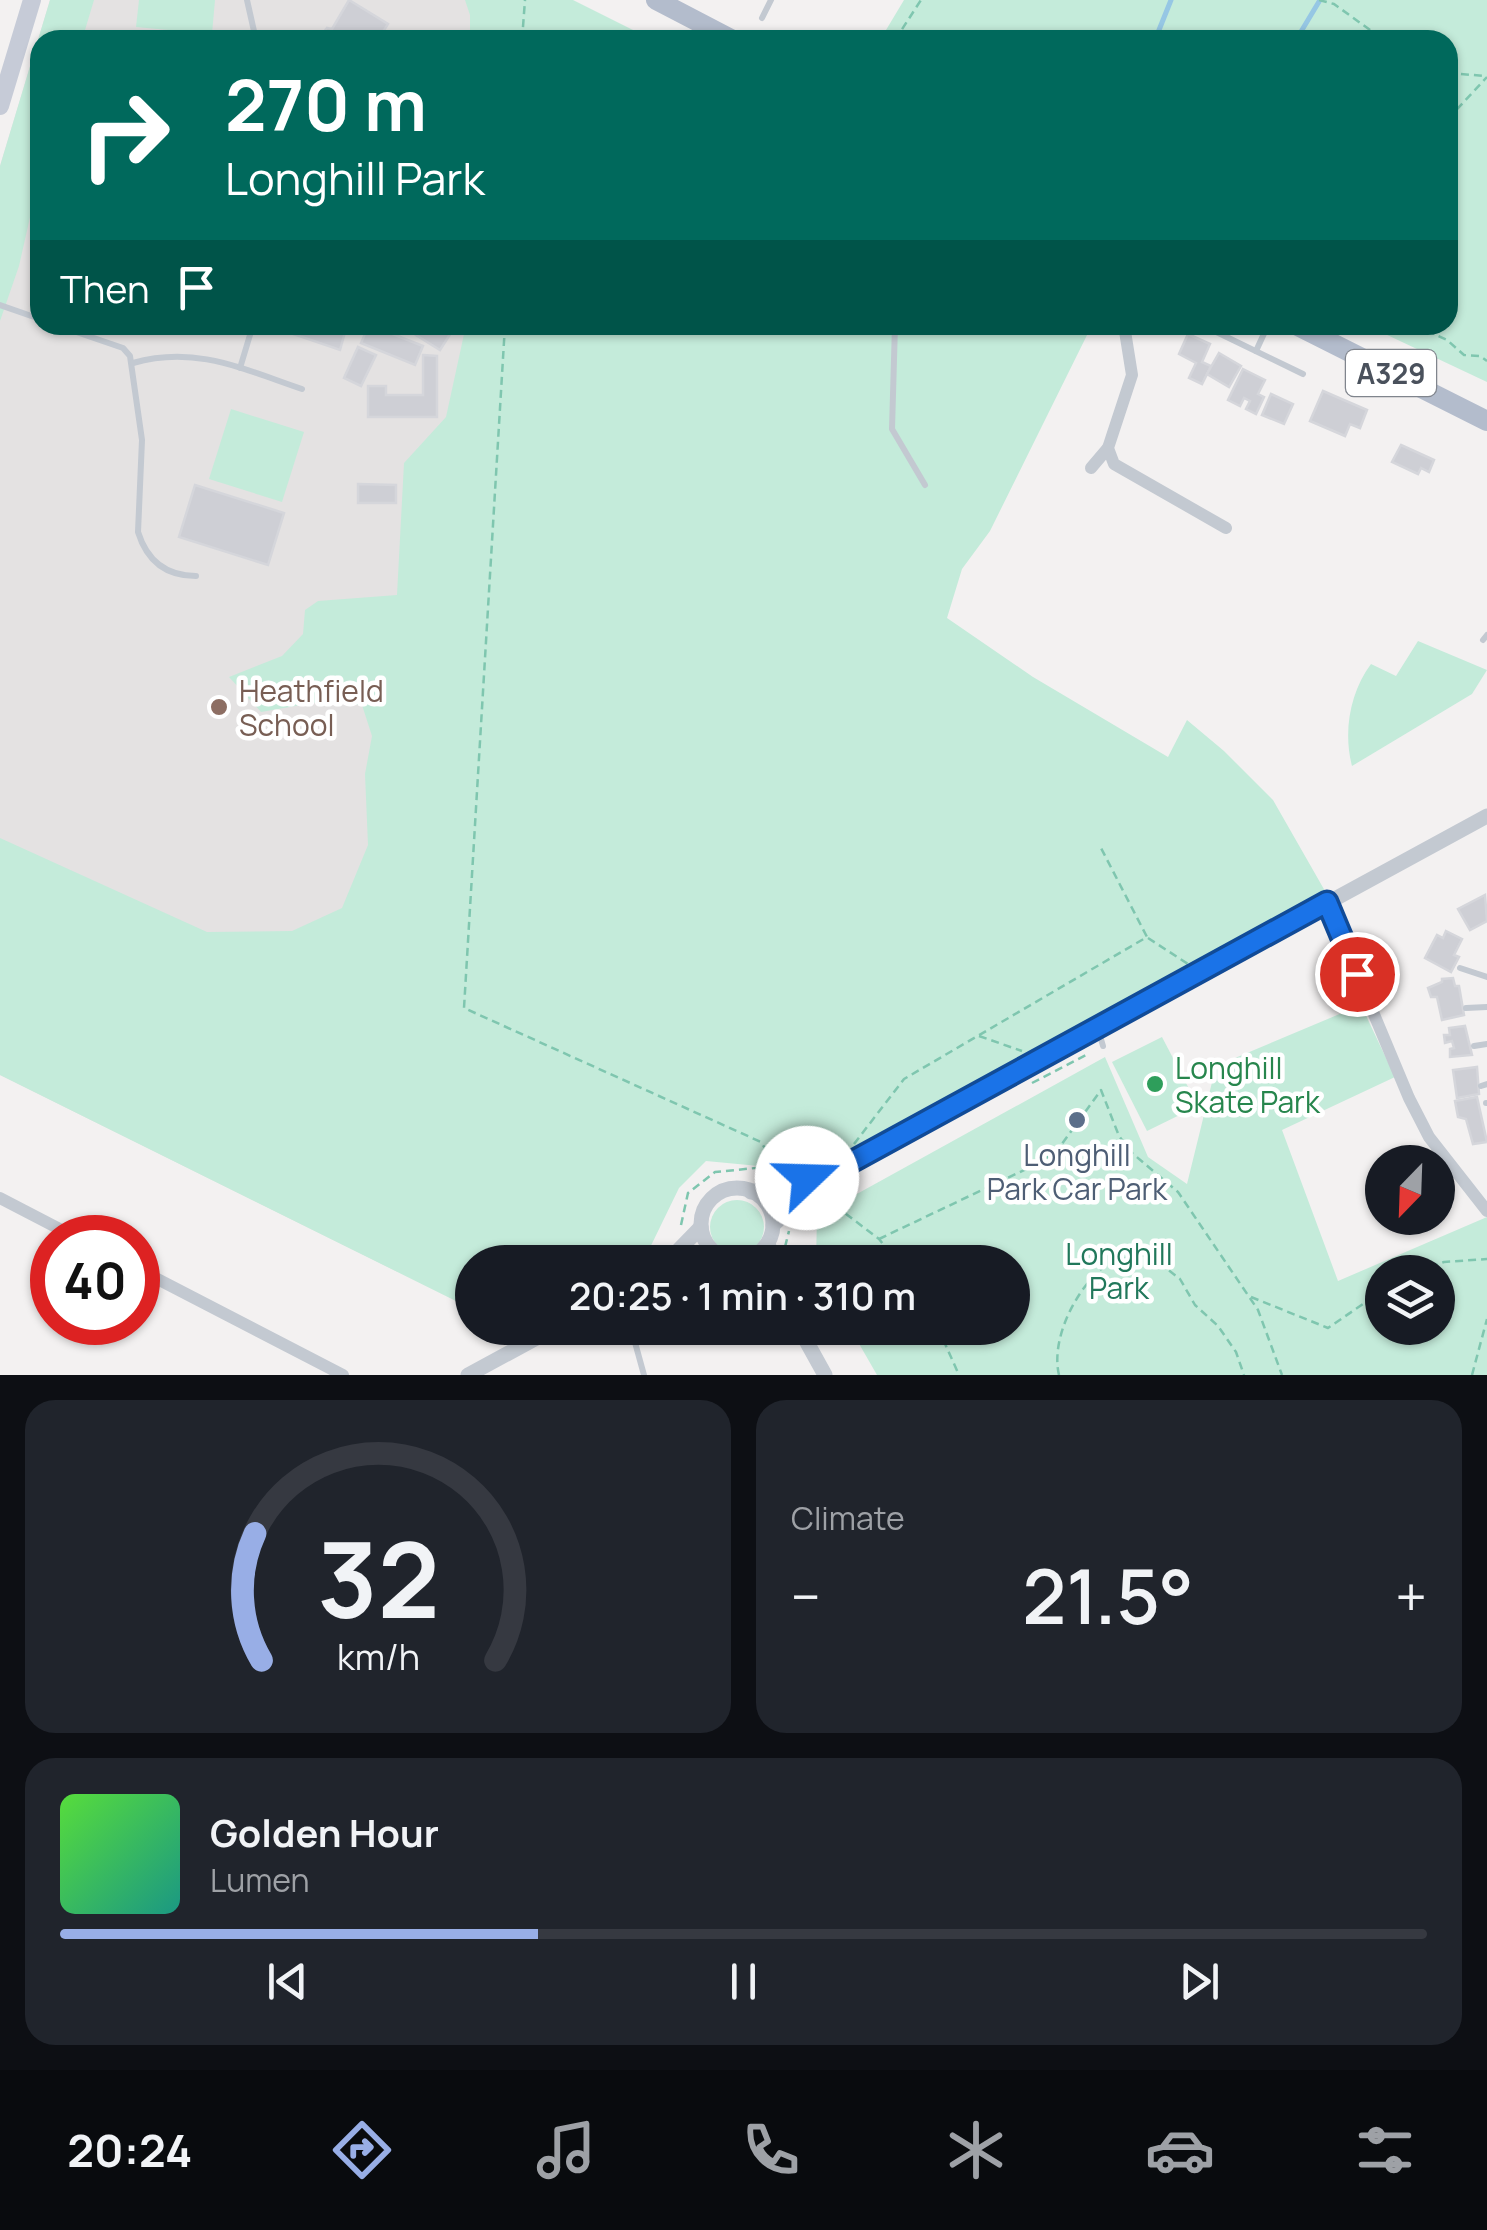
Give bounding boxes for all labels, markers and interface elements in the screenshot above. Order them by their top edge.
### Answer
text: 270 m [225,56,427,152]
icon: right [60,70,190,200]
text: Longhill Park [225,147,485,209]
icon: arrive [169,260,224,315]
text: Then [60,262,149,314]
road number: A329 [1346,350,1436,396]
place label: Heathfield School [239,670,384,745]
marker: Heathfield School [208,696,230,718]
pin [1315,932,1400,1017]
icon: arrive [1330,947,1385,1002]
place label: Longhill Skate Park [1175,1047,1321,1122]
marker: Longhill Skate Park [1144,1073,1166,1095]
marker: Longhill Park Car Park [1066,1109,1088,1131]
position arrow [755,1126,859,1230]
place label: Longhill Park Car Park [987,1134,1168,1209]
north arrow [1365,1145,1455,1235]
map controls [1365,1145,1455,1345]
speed limit sign: 40 [30,1215,160,1345]
park label: Longhill Park [1065,1233,1173,1308]
button: layers [1365,1255,1455,1345]
text: 20:25 · 1 min · 310 m [569,1269,916,1321]
text: Climate [791,1496,905,1540]
text: 32 [317,1507,439,1649]
text: 21.5° [1022,1544,1194,1647]
text: − [791,1558,821,1634]
text: + [1395,1558,1427,1634]
text: km/h [336,1632,420,1681]
text: Golden Hour [210,1806,439,1858]
text: Lumen [210,1858,310,1902]
icon: previous [260,1954,315,2009]
icon: pause [716,1954,771,2009]
icon: next [1172,1954,1227,2009]
icon: directions [327,2115,397,2185]
icon: music [531,2115,601,2185]
icon: phone [736,2115,806,2185]
icon: climate [941,2115,1011,2185]
icon: car [1145,2115,1215,2185]
icon: filters [1350,2115,1420,2185]
text: 20:24 [67,2119,192,2181]

